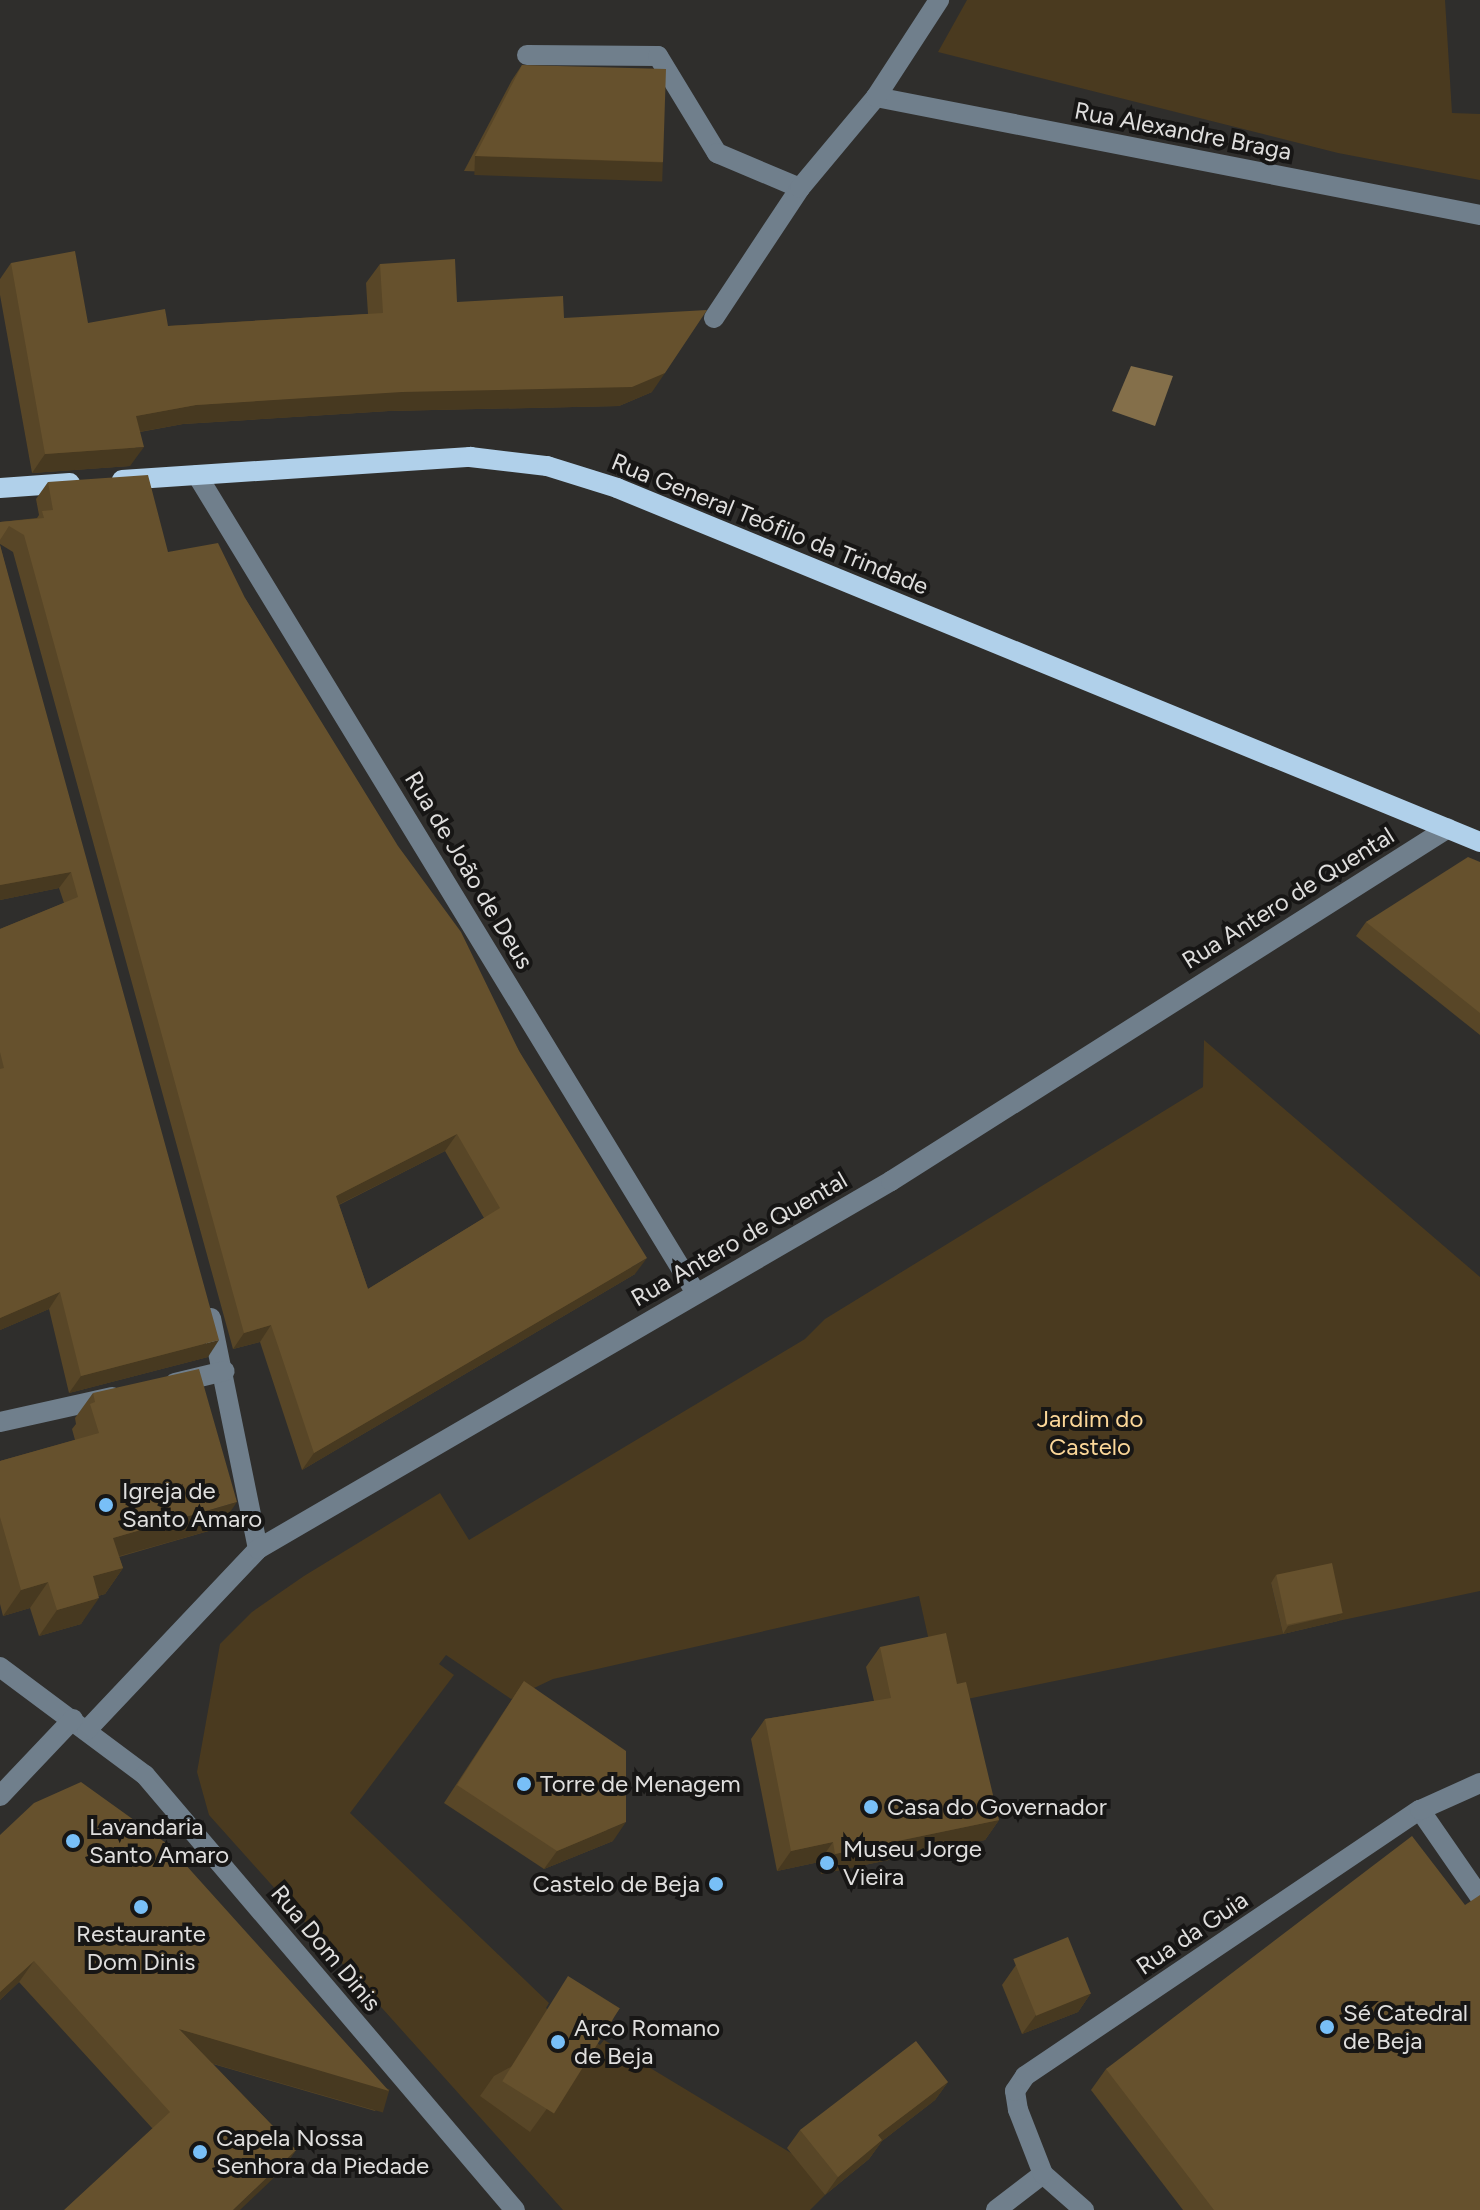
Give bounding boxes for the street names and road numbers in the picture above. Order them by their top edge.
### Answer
street label: Rua Alexandre Braga [1072,96,1294,166]
street label: Rua General Teófilo da Trindade [607,447,933,601]
street label: Rua de João de Deus [399,766,539,974]
street label: Rua Antero de Quental [1177,821,1399,975]
street label: Rua Antero de Quental [626,1165,852,1313]
street label: Rua Dom Dinis [265,1879,387,2017]
street label: Rua da Guia [1131,1885,1253,1981]

